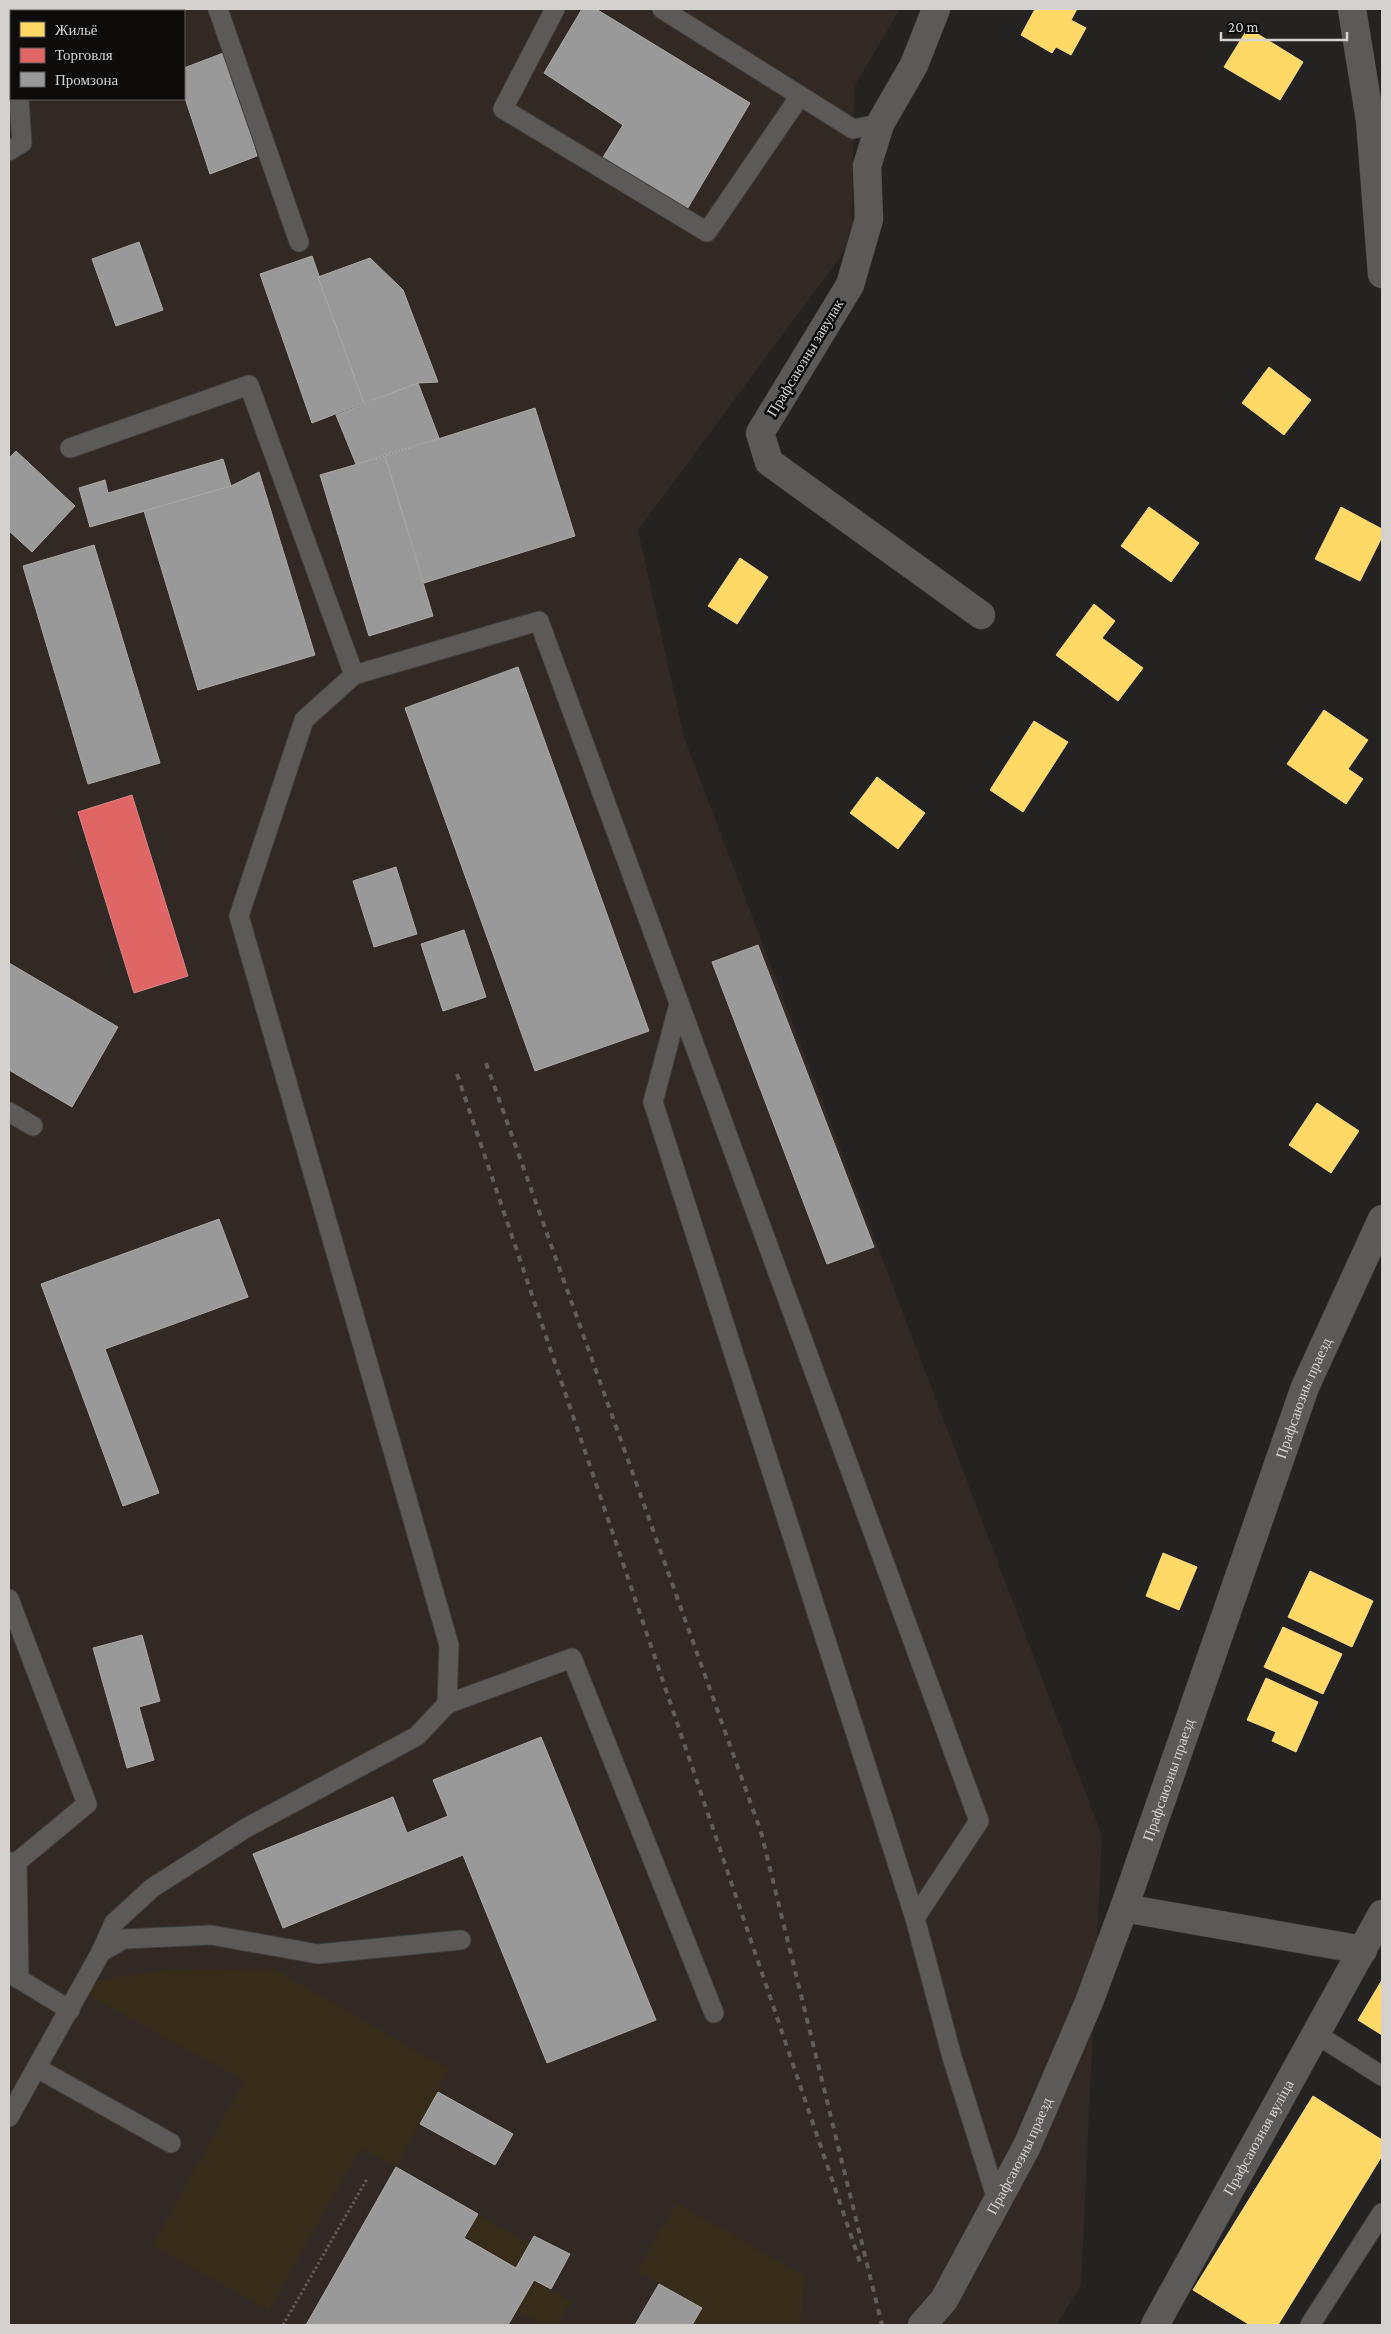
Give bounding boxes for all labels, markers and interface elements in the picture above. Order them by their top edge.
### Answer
legend [10,10,185,100]
scale bar [1221,10,1347,42]
text: 20 m [1228,19,1259,35]
text: Жильё [55,22,98,38]
text: Торговля [55,47,113,63]
text: Промзона [55,72,118,88]
street label: Прафсаюзны завулак [764,296,847,419]
street label: Прафсаюзны праезд [1273,1335,1335,1461]
street label: Прафсаюзны праезд [1140,1716,1197,1843]
street label: Прафсаюзная вуліца [1220,2077,1297,2198]
street label: Прафсаюзны праезд [984,2095,1055,2217]

